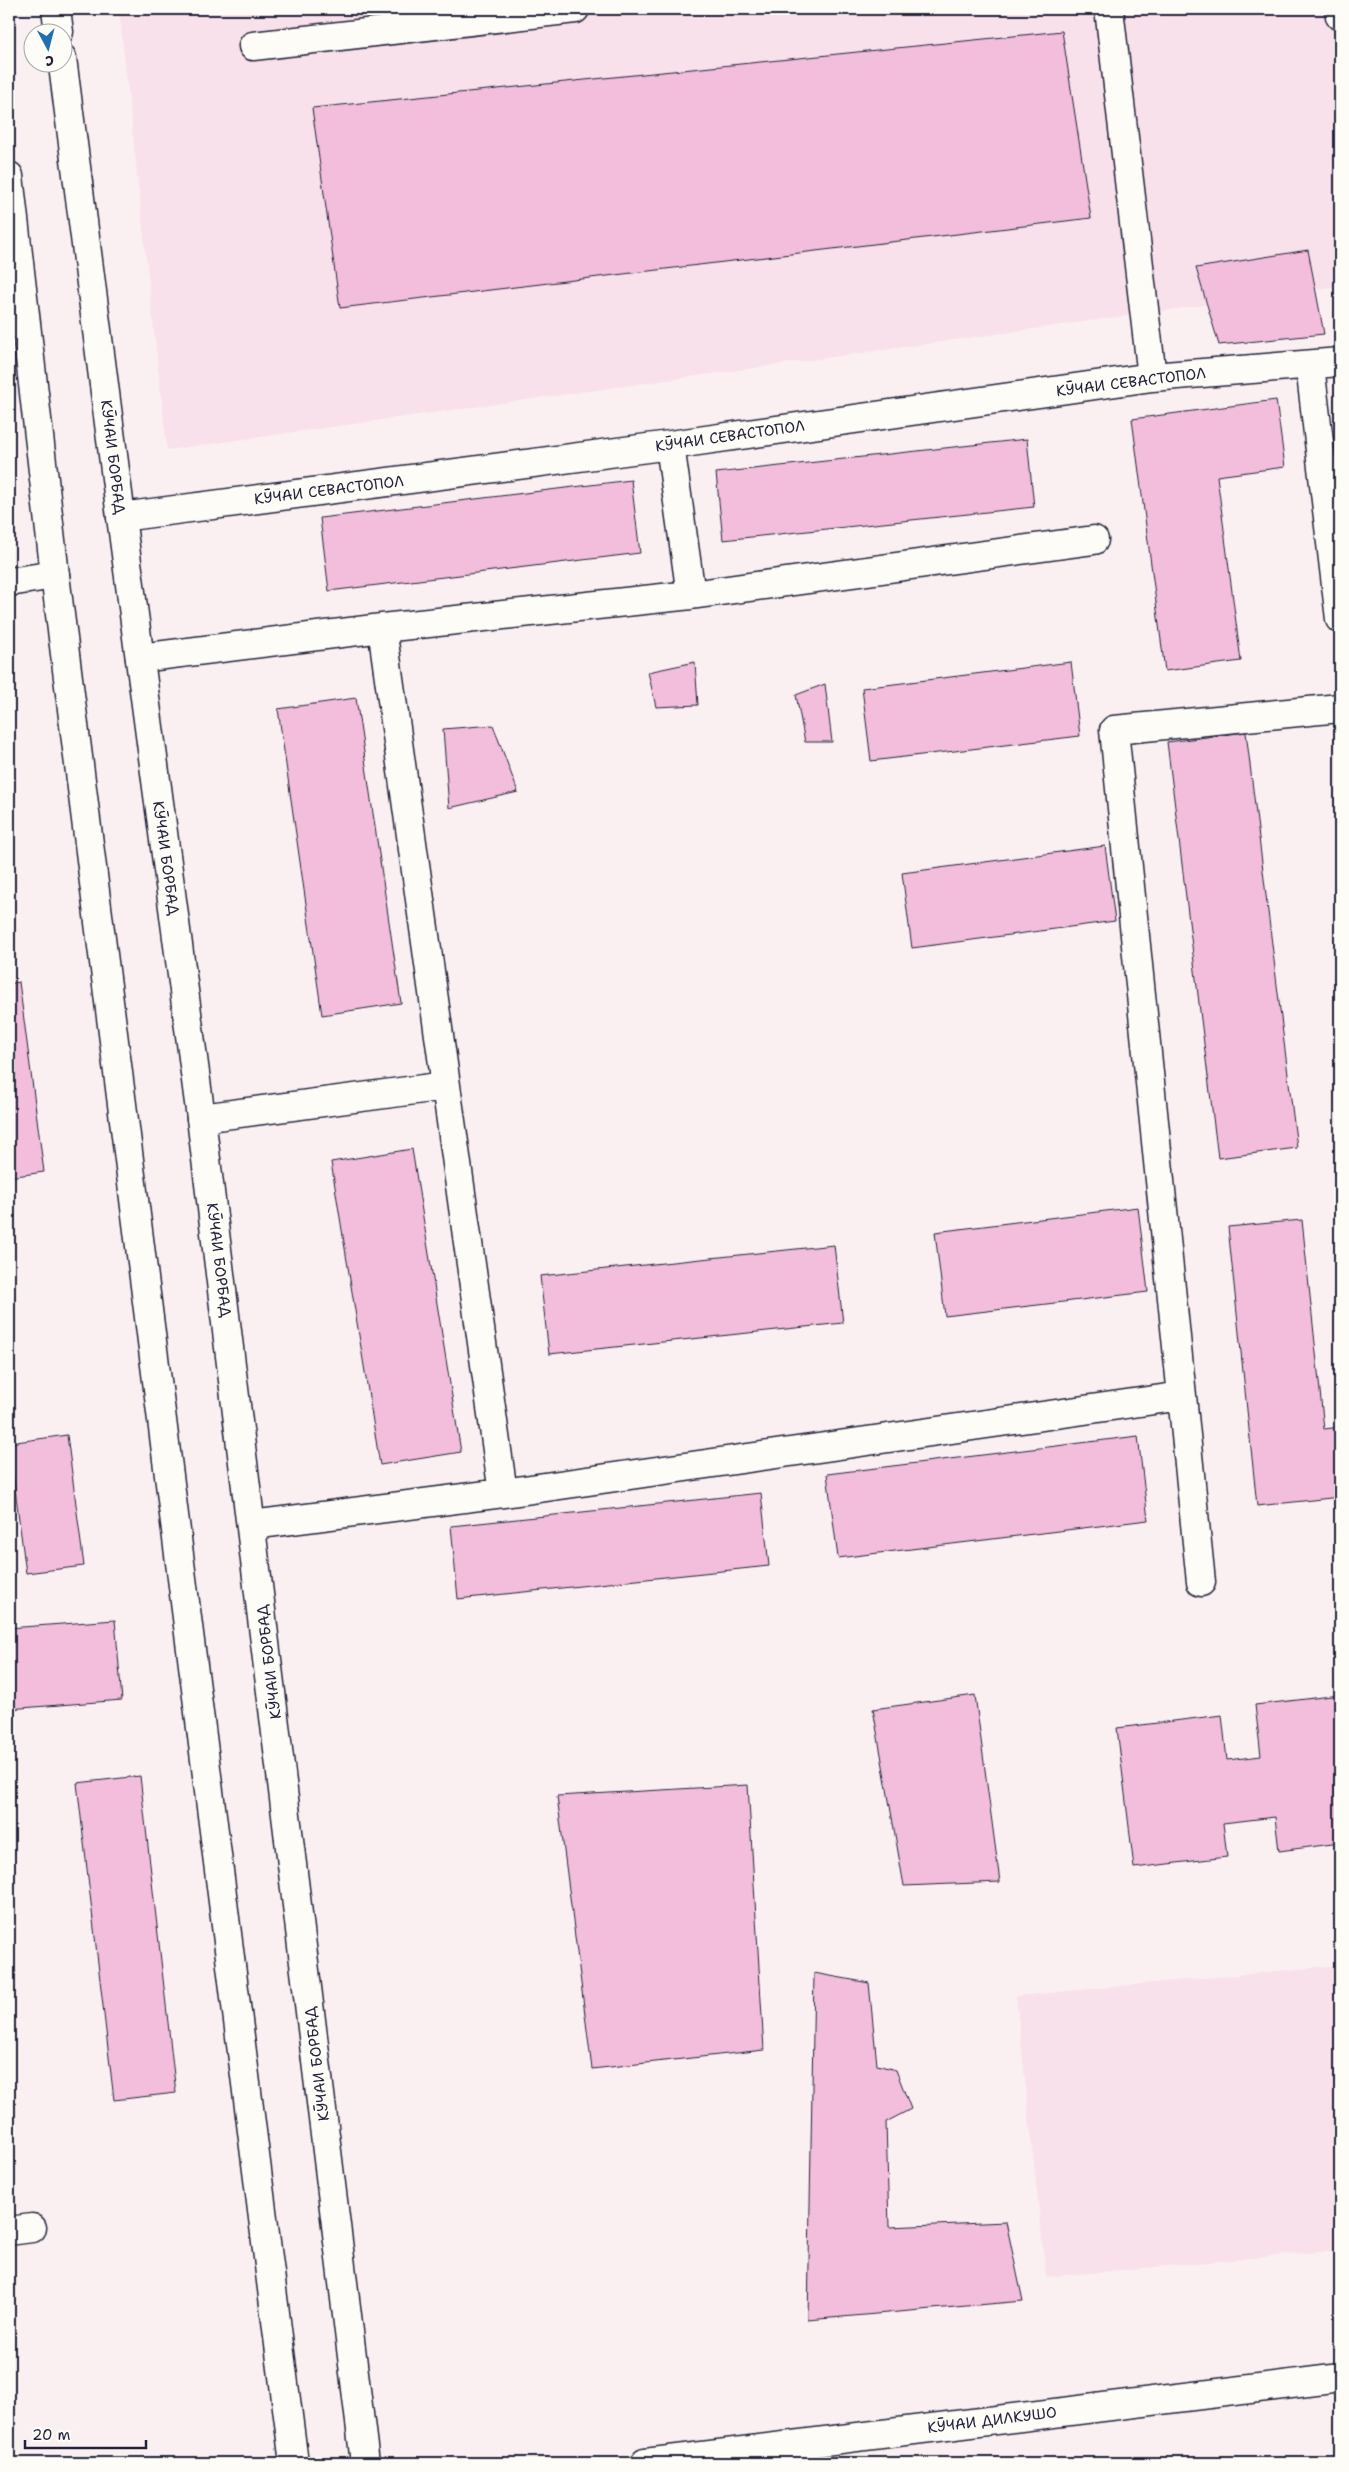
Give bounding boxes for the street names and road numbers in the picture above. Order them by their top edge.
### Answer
street label: КӮЧАИ СЕВАСТОПОЛ [1055,363,1207,401]
street label: КӮЧАИ БОРБАД [96,399,130,516]
street label: КӮЧАИ СЕВАСТОПОЛ [654,416,806,456]
street label: КӮЧАИ СЕВАСТОПОЛ [253,471,405,509]
street label: КӮЧАИ БОРБАД [148,800,184,917]
street label: КӮЧАИ БОРБАД [202,1202,236,1319]
street label: КӮЧАИ БОРБАД [252,1603,286,1720]
street label: КӮЧАИ БОРБАД [300,2005,334,2122]
street label: КӮЧАИ ДИЛКУШО [926,2402,1058,2438]

